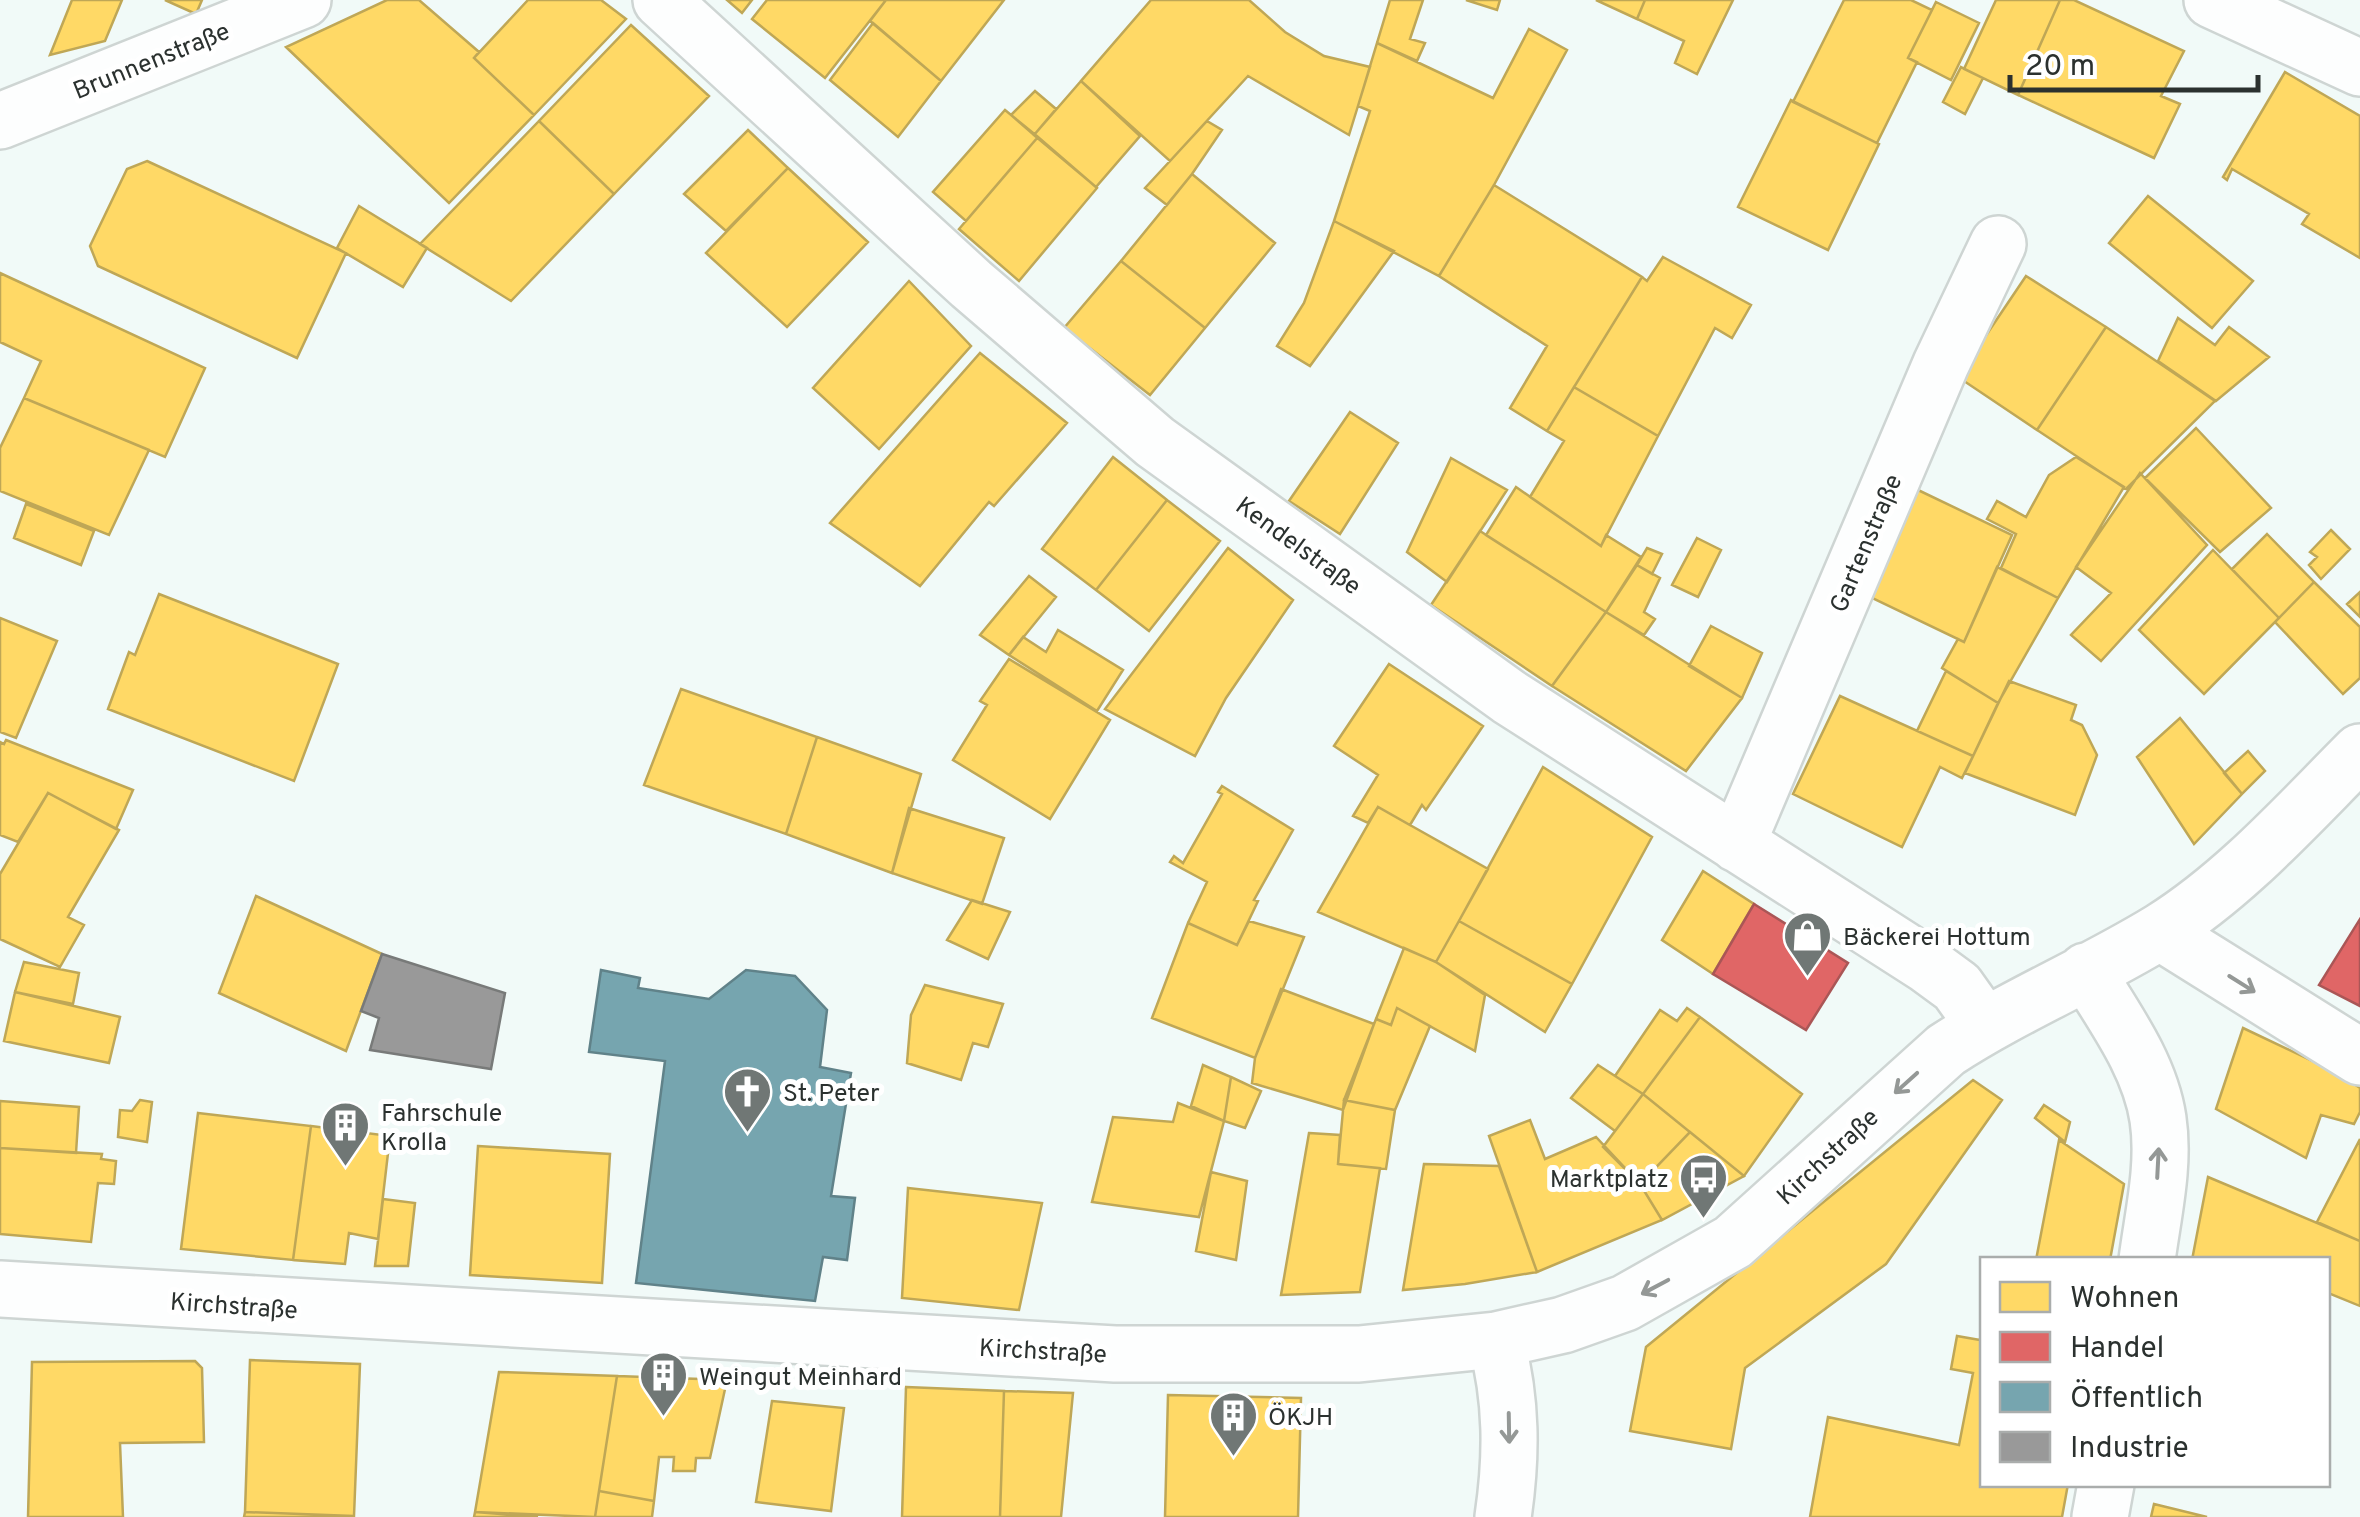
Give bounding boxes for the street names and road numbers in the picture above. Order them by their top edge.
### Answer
street label: Brunnenstraße [69,17,235,109]
street label: Gartenstraße [1824,470,1911,618]
street label: Kendelstraße [1228,491,1366,604]
street label: Kirchstraße [1771,1103,1887,1214]
street label: Kirchstraße [169,1288,299,1328]
street label: Kirchstraße [978,1334,1108,1372]

